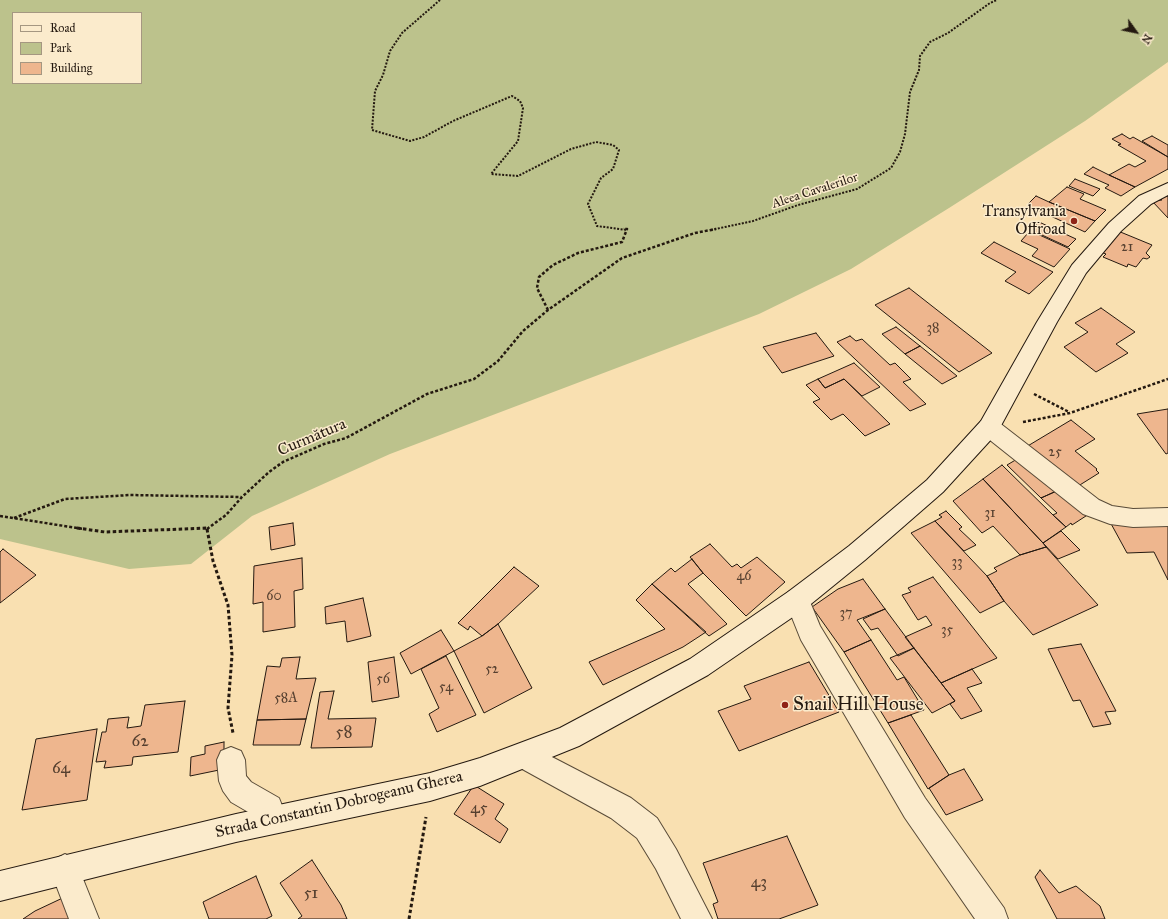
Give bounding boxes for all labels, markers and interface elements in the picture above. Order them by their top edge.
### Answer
legend [12,12,142,84]
north arrow [1116,12,1156,52]
text: Road [50,21,76,35]
text: N [1138,31,1154,46]
text: Park [50,41,72,55]
text: Building [50,61,92,75]
street label: Aleea Cavalerilor [770,170,860,212]
place label: Transylvania Offroad [982,202,1066,240]
marker: Transylvania Offroad [1069,216,1079,226]
house number: 21 [1121,240,1133,256]
house number: 38 [926,321,940,337]
street label: Curmătura [275,415,349,461]
house number: 25 [1048,445,1062,461]
house number: 31 [984,506,996,522]
house number: 33 [951,555,963,571]
house number: 46 [737,569,751,585]
house number: 60 [266,589,282,605]
house number: 37 [839,606,853,622]
house number: 35 [941,623,953,639]
house number: 52 [485,662,499,678]
house number: 56 [376,672,390,688]
house number: 54 [439,680,453,696]
house number: 58A [274,691,298,707]
place label: Snail Hill House [793,694,924,716]
marker: Snail Hill House [780,700,790,710]
house number: 58 [336,723,352,743]
house number: 62 [131,732,149,752]
house number: 64 [52,759,70,779]
street label: Strada Constantin Dobrogeanu Gherea [213,767,465,843]
house number: 45 [470,799,488,819]
house number: 43 [751,873,767,893]
house number: 51 [304,884,318,904]

